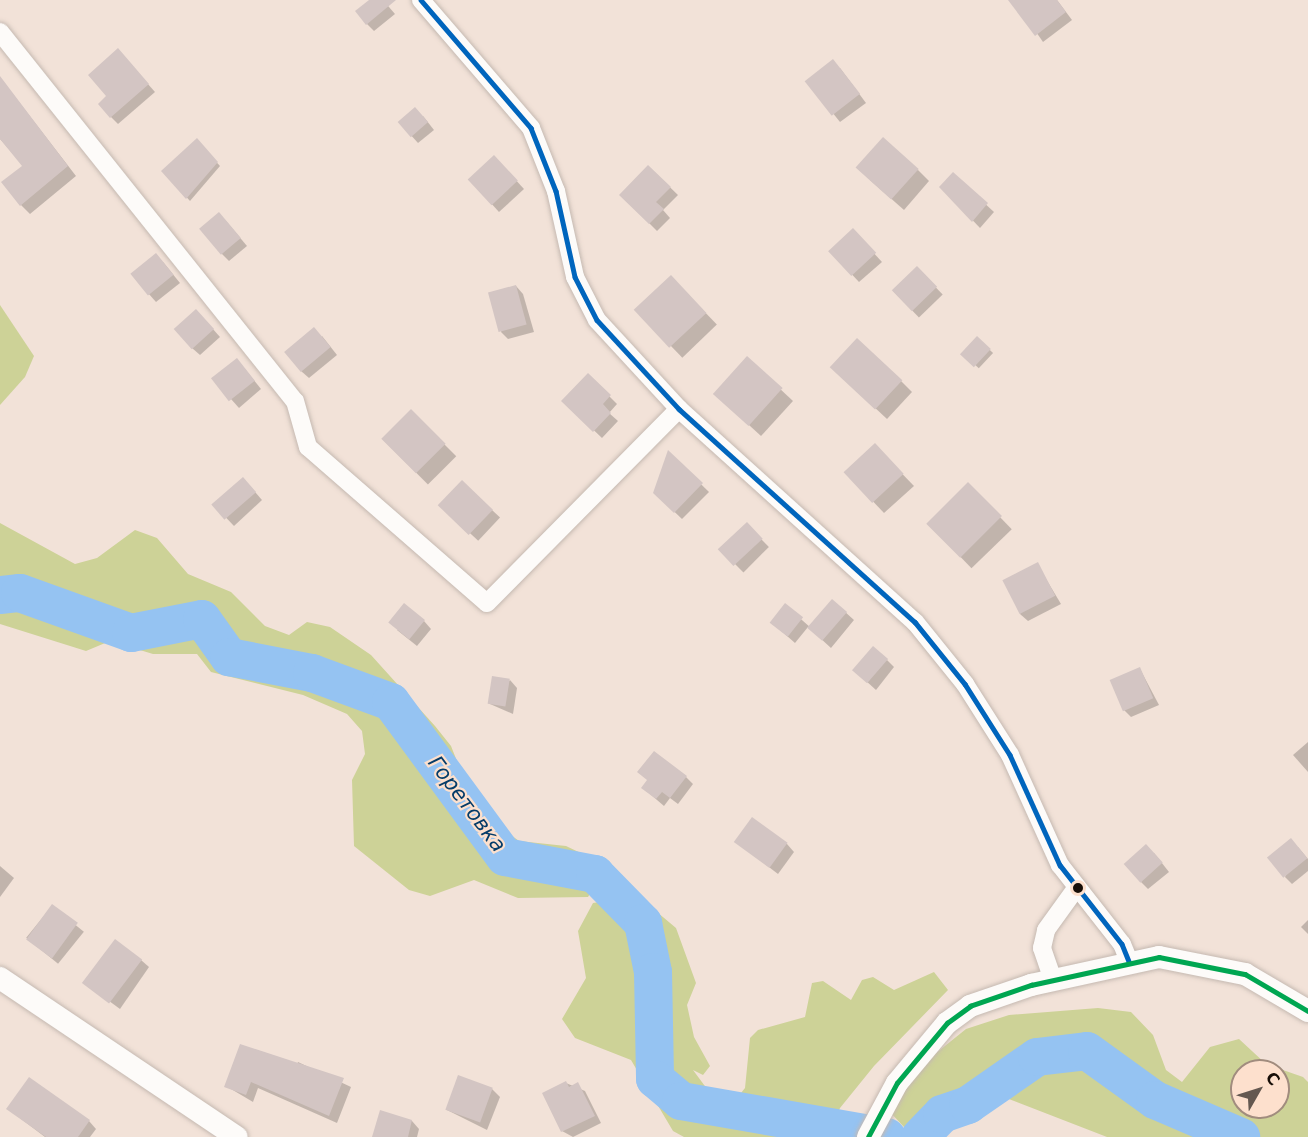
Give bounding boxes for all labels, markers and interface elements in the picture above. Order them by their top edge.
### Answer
water label: Горетовка [423,751,511,857]
unlabelled marker [1072,882,1084,894]
north arrow [1230,1059,1290,1119]
text: С [1262,1068,1284,1089]

